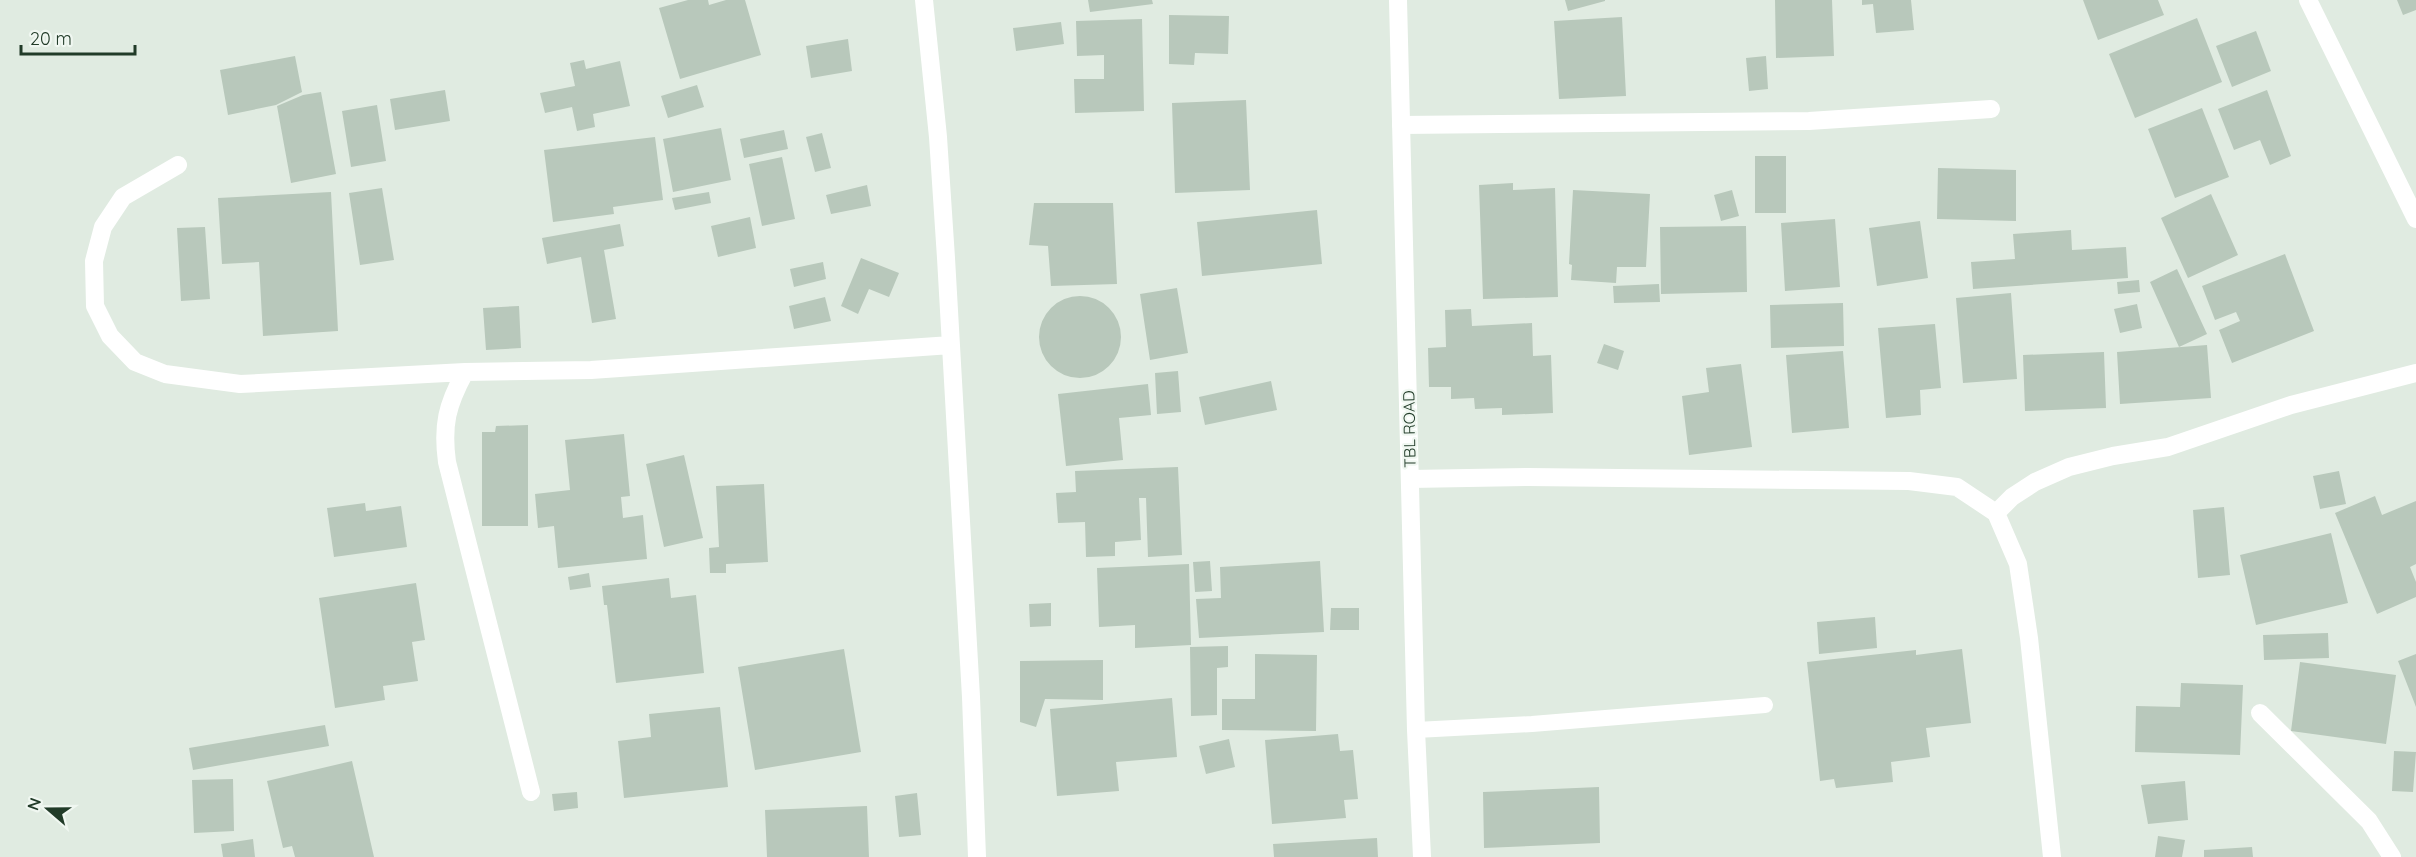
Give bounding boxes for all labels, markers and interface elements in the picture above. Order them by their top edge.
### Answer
scale bar [21,18,135,56]
text: 20 m [30,27,72,50]
street label: TBL ROAD [1398,390,1420,468]
north arrow [18,779,78,839]
text: N [22,795,45,813]

